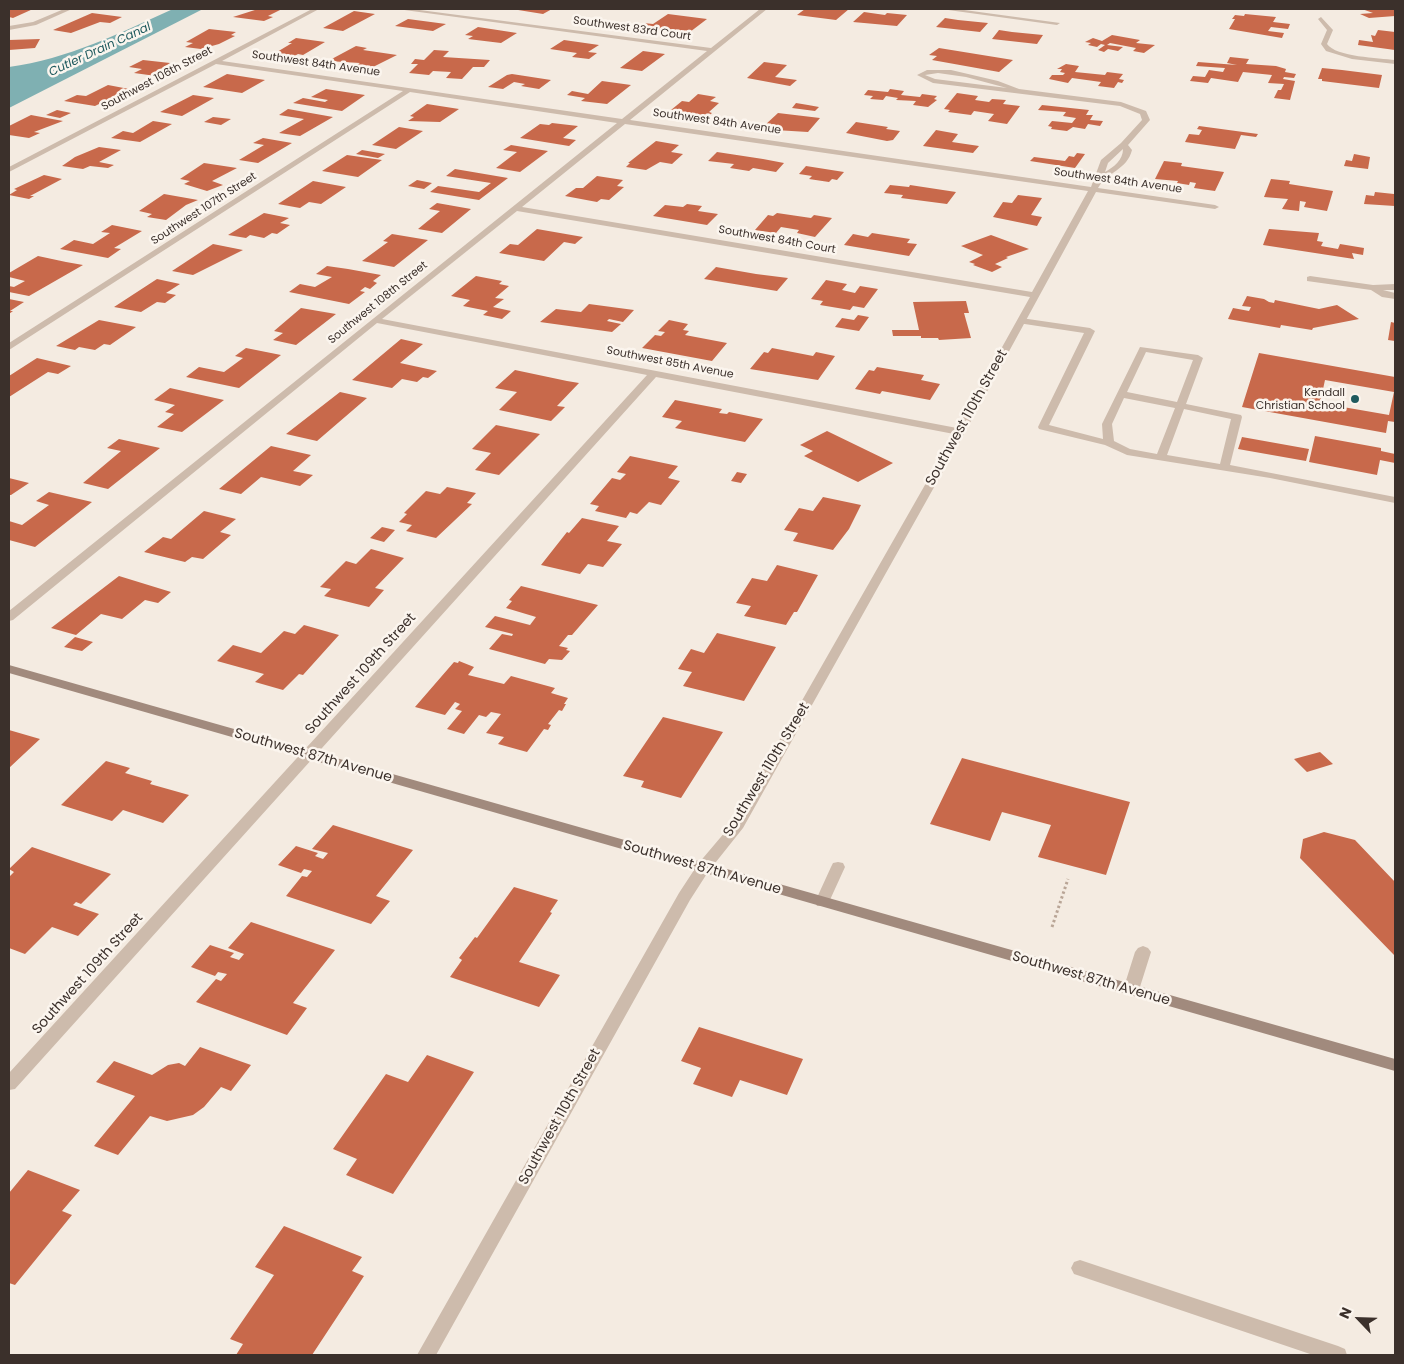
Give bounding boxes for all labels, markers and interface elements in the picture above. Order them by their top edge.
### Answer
street label: Southwest 83rd Court [572,14,692,44]
water label: Cutler Drain Canal [47,20,153,80]
street label: Southwest 106th Street [99,44,215,114]
street label: Southwest 84th Avenue [251,48,381,80]
street label: Southwest 84th Avenue [652,106,782,138]
street label: Southwest 84th Avenue [1053,165,1183,197]
street label: Southwest 107th Street [149,170,259,248]
street label: Southwest 84th Court [717,223,837,257]
street label: Southwest 108th Street [326,259,430,347]
street label: Southwest 85th Avenue [605,344,735,382]
street label: Southwest 110th Street [923,347,1011,489]
place label: Kendall Christian School [1256,386,1345,412]
marker: Kendall Christian School [1349,393,1361,405]
street label: Southwest 109th Street [302,610,420,738]
street label: Southwest 110th Street [720,700,814,840]
street label: Southwest 87th Avenue [232,725,394,787]
street label: Southwest 87th Avenue [621,837,783,899]
street label: Southwest 109th Street [29,910,147,1038]
street label: Southwest 87th Avenue [1010,948,1172,1010]
street label: Southwest 110th Street [516,1046,604,1188]
north arrow [1334,1294,1384,1344]
text: N [1334,1304,1357,1322]

